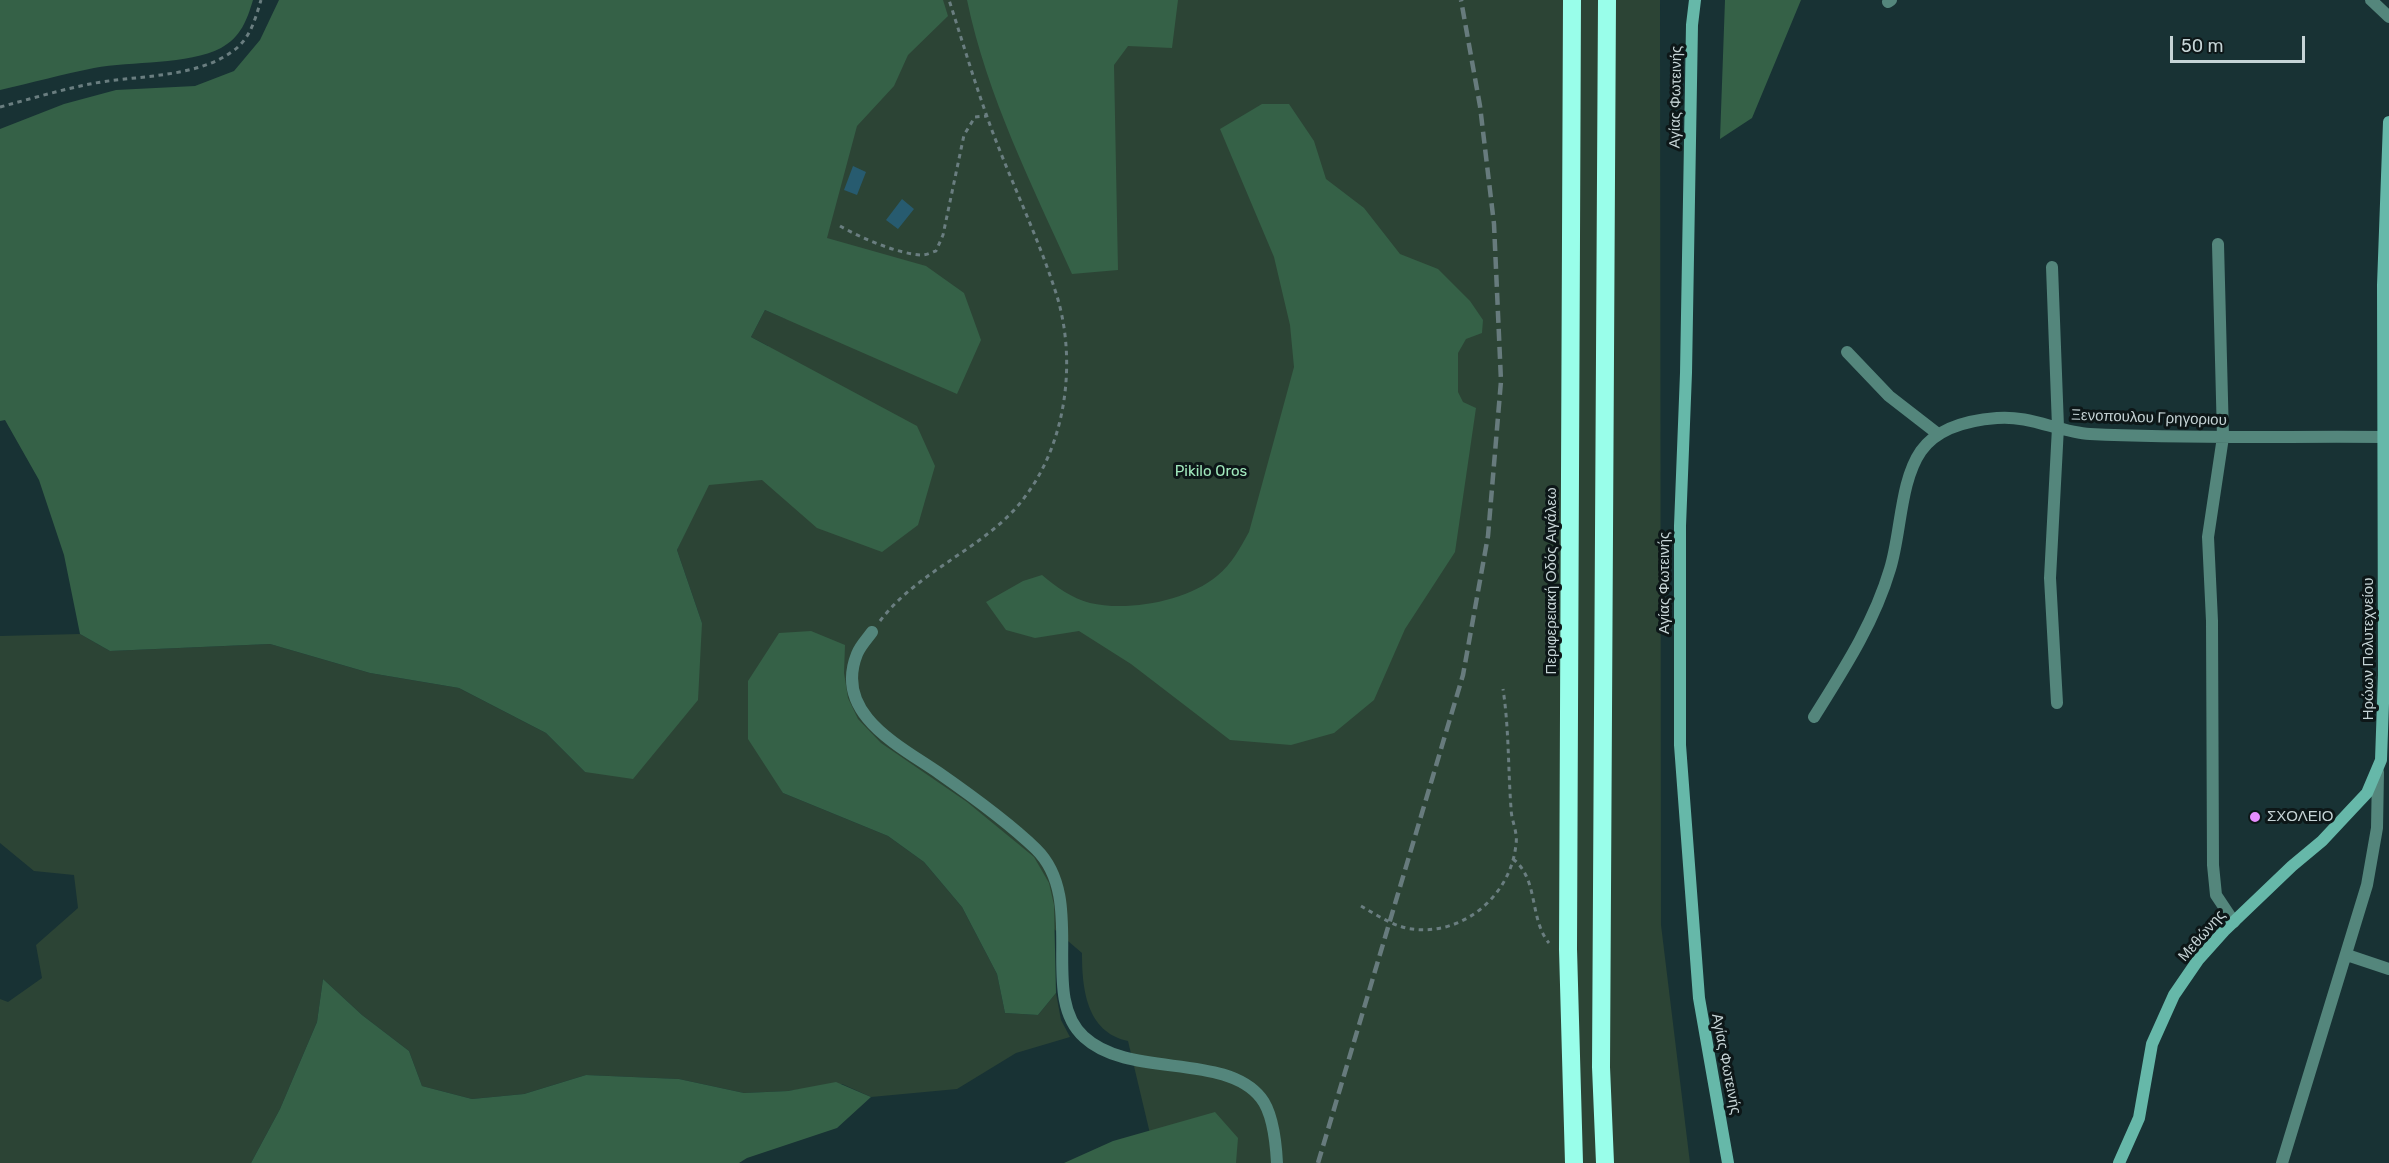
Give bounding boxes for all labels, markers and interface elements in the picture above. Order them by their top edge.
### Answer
scale bar [2173,24,2308,62]
text: 50 m [2181,35,2224,57]
street label: Αγίας Φωτεινής [1666,46,1686,148]
street label: Ξενοπουλου Γρηγοριου [2071,406,2227,430]
park label: Pikilo Oros [1175,463,1247,481]
street label: Περιφερειακή Οδός Αιγάλεω [1543,487,1561,675]
street label: Αγίας Φωτεινής [1656,532,1674,634]
street label: Ηρώων Πολυτεχνείου [2360,578,2378,720]
place label: ΣΧΟΛΕΙΟ [2267,808,2334,826]
marker: ΣΧΟΛΕΙΟ [2248,810,2262,824]
street label: Μεθώνης [2175,907,2229,965]
street label: Αγίας Φωτεινής [1707,1012,1745,1116]

